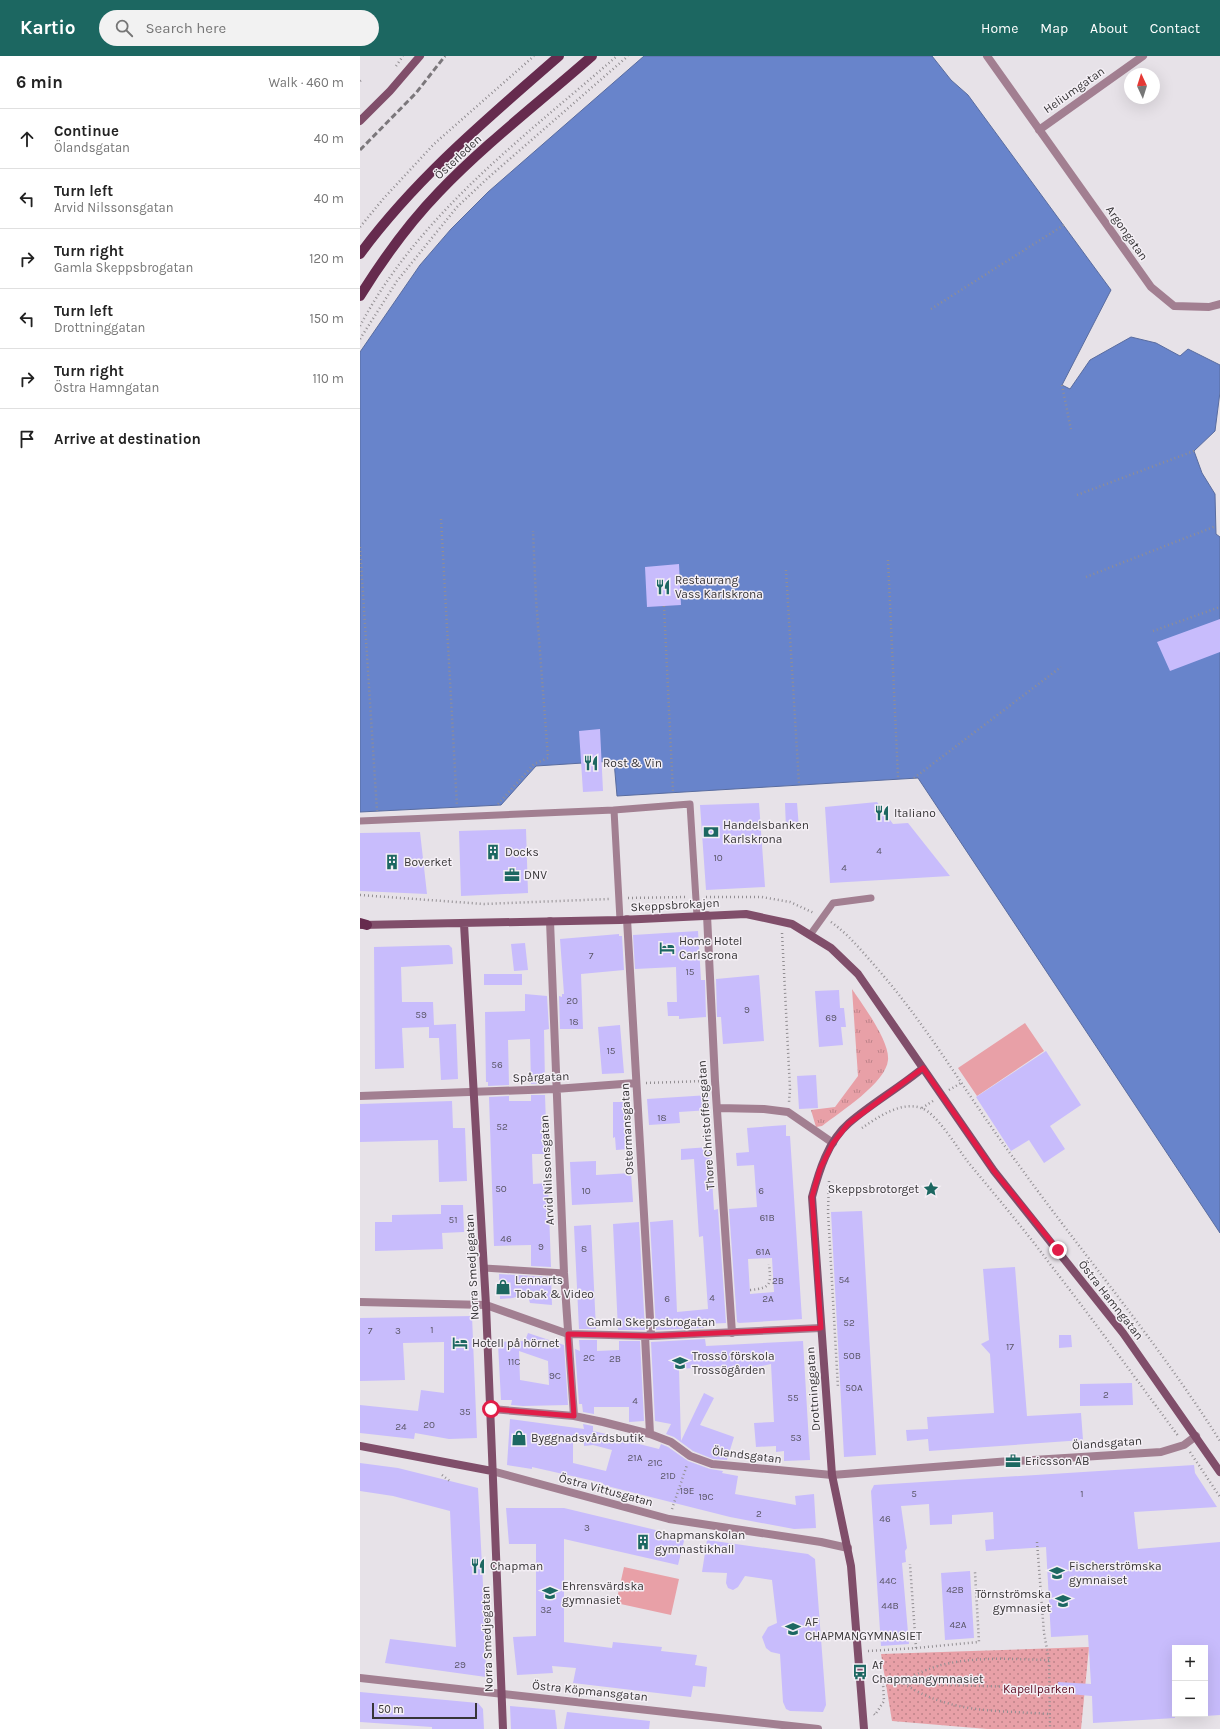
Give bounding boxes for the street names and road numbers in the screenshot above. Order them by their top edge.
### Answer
street label: Heliumgatan [1041,64,1107,116]
street label: Österleden [432,132,484,182]
street label: Argongatan [1103,203,1151,263]
street label: Skeppsbrokajen [630,896,720,914]
street label: Thore Christoffersgatan [694,1060,718,1190]
street label: Spårgatan [512,1069,570,1085]
street label: Ostermansgatan [618,1083,636,1175]
street label: Arvid Nilssonsgatan [537,1115,557,1225]
street label: Norra Smedjegatan [462,1214,482,1320]
street label: Östra Hamngatan [1076,1257,1146,1343]
street label: Gamla Skeppsbrogatan [587,1315,715,1329]
street label: Drottninggatan [803,1346,823,1432]
street label: Ölandsgatan [1072,1434,1142,1452]
street label: Ölandsgatan [711,1444,783,1466]
street label: Östra Vittusgatan [557,1471,655,1509]
street label: Norra Smedjegatan [478,1586,496,1692]
street label: Östra Köpmansgatan [531,1678,649,1704]

